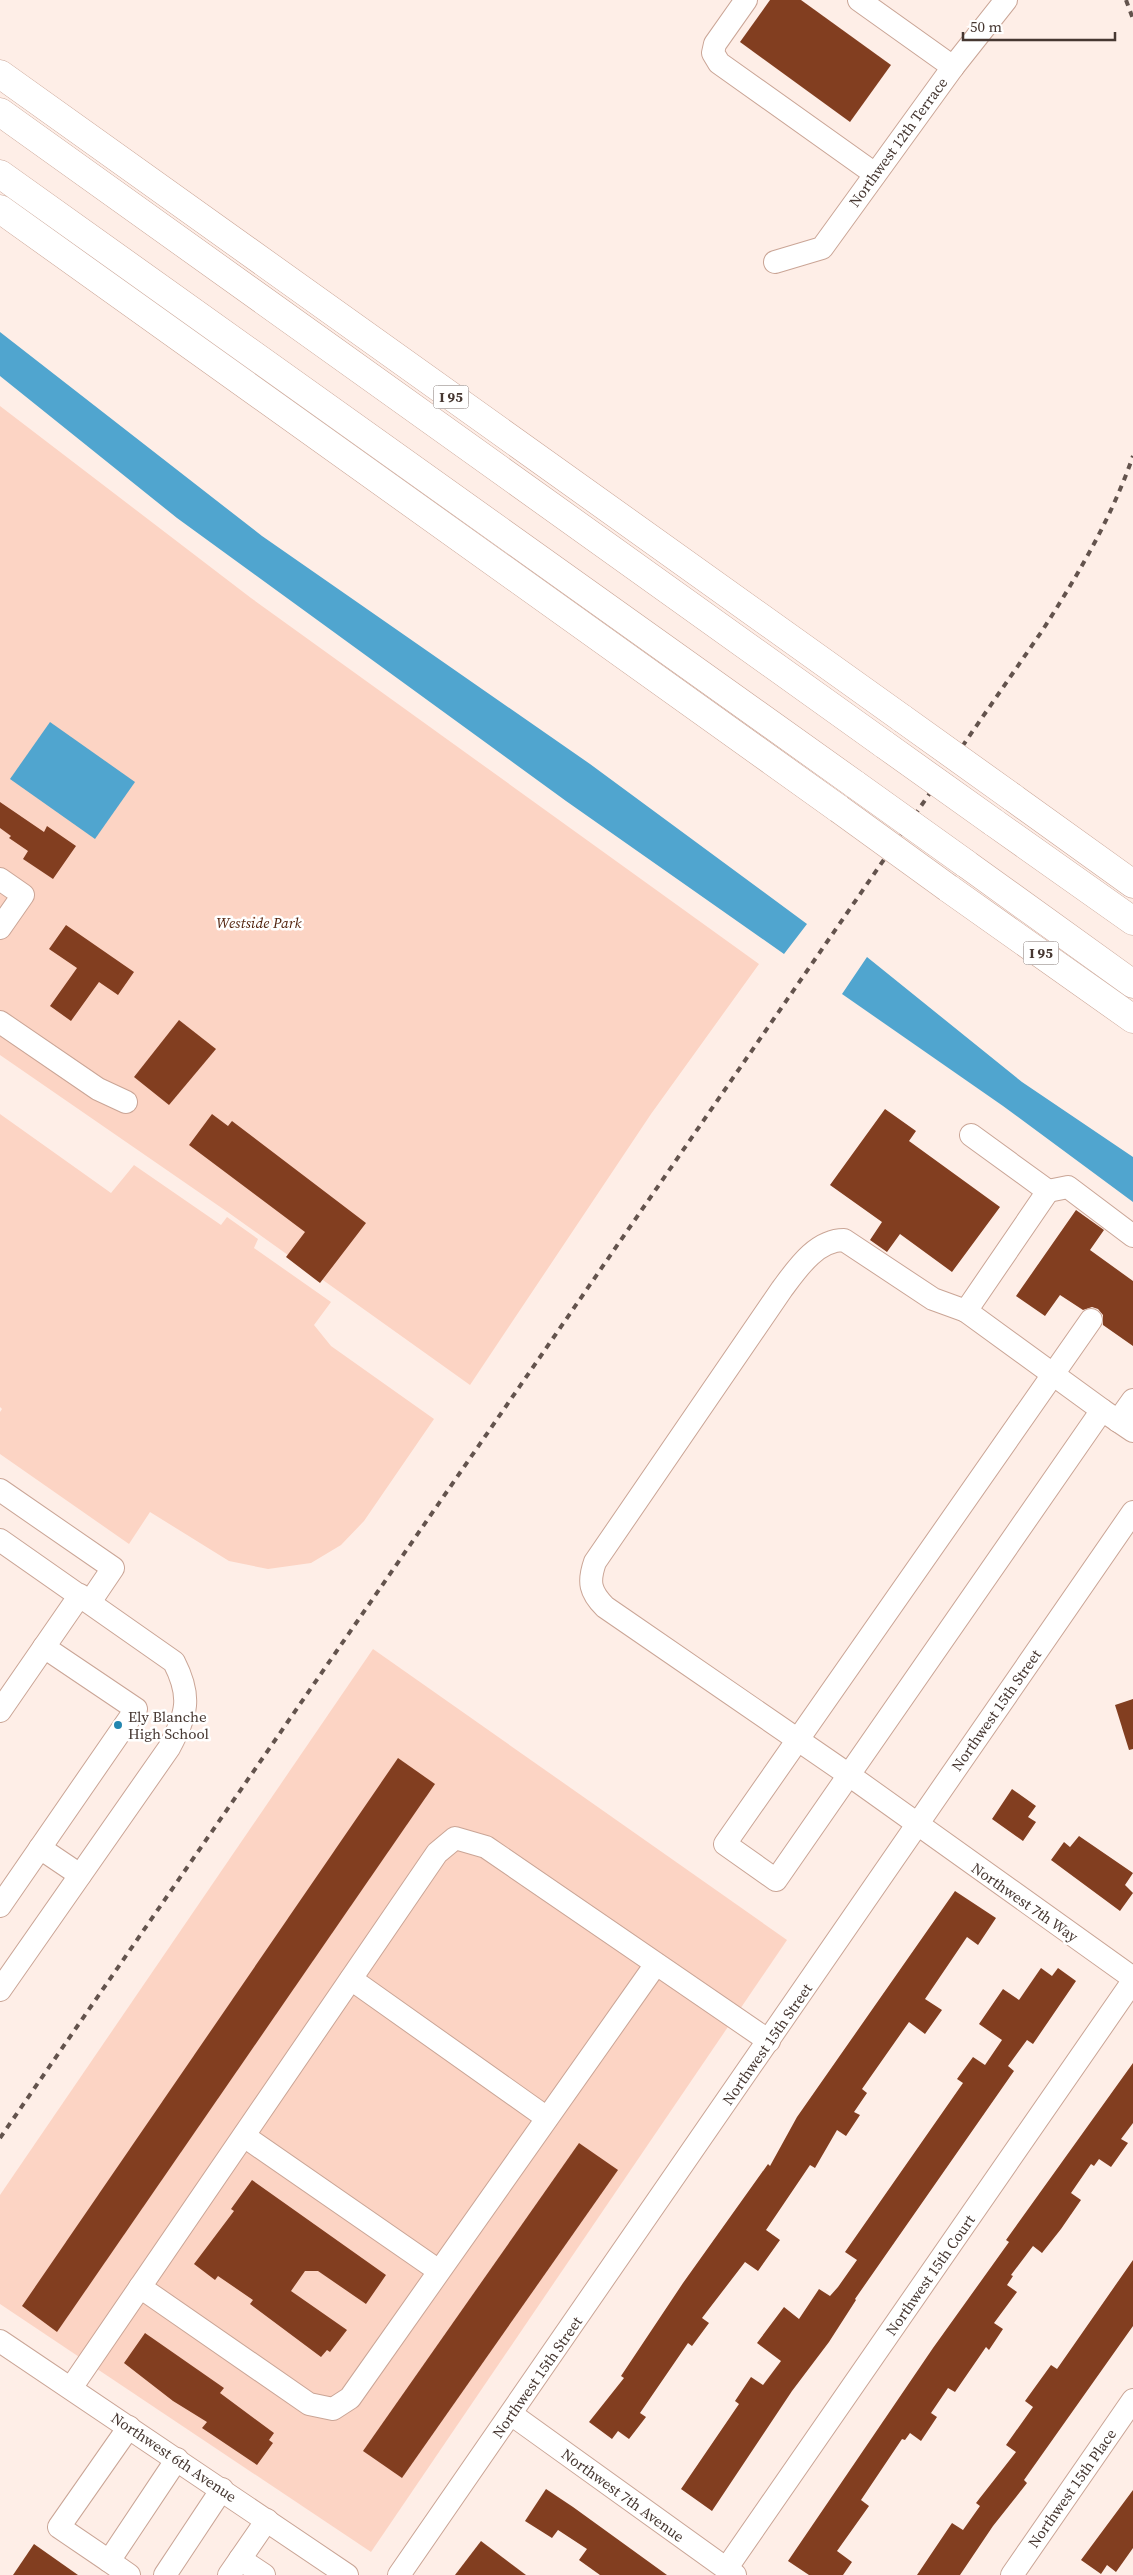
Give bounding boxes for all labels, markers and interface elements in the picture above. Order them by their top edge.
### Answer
scale bar [963,10,1116,42]
text: 50 m [970,16,1002,37]
street label: Northwest 12th Terrace [844,73,952,211]
road number: I 95 [434,386,468,408]
park label: Westside Park [216,912,303,933]
road number: I 95 [1024,941,1058,964]
street label: Northwest 15th Street [946,1645,1046,1775]
place label: Ely Blanche High School [128,1706,210,1744]
marker: Ely Blanche High School [112,1719,124,1731]
street label: Northwest 7th Way [967,1857,1083,1947]
street label: Northwest 15th Street [717,1979,817,2109]
street label: Northwest 15th Court [880,2210,980,2340]
street label: Northwest 15th Street [487,2312,587,2442]
street label: Northwest 6th Avenue [107,2407,241,2507]
street label: Northwest 15th Place [1023,2424,1121,2552]
street label: Northwest 7th Avenue [557,2443,689,2547]

